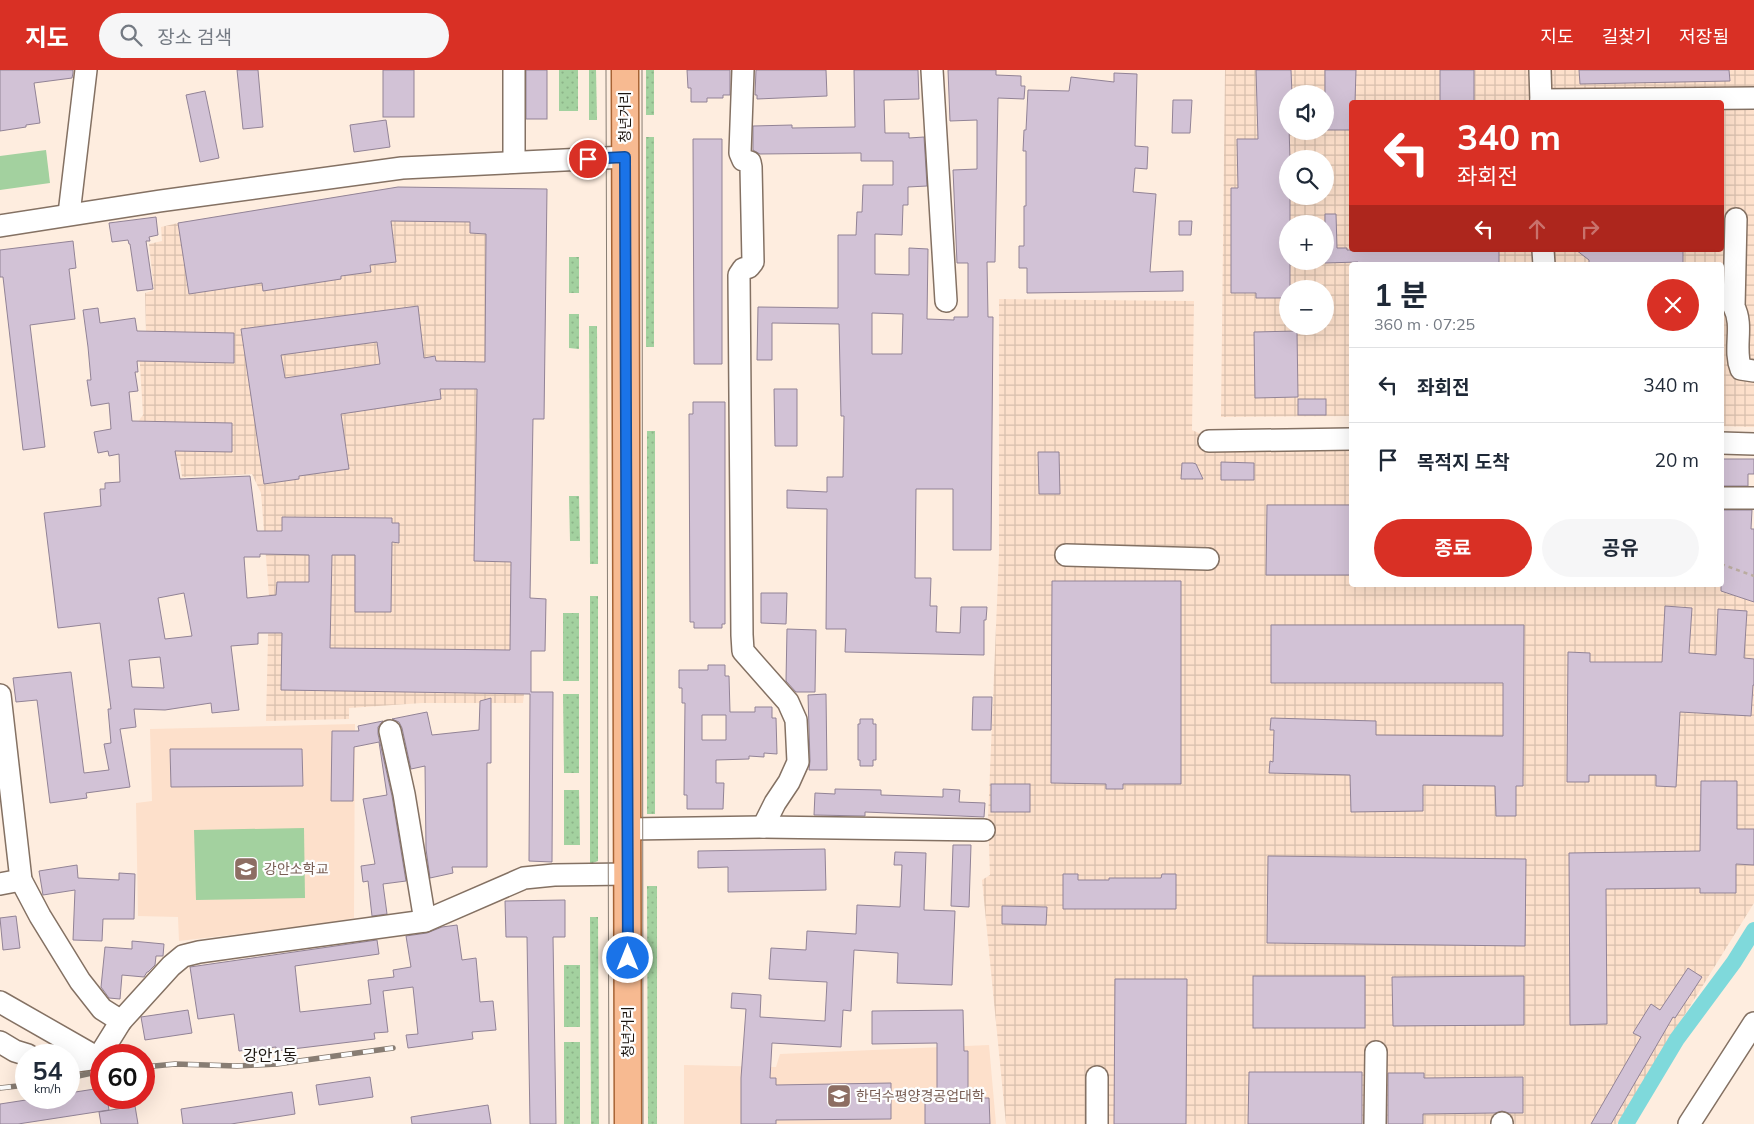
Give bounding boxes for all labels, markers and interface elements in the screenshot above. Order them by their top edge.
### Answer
search box [99,13,449,58]
icon: search [117,21,145,49]
text: 지도 [25,22,69,52]
text: 장소 검색 [157,25,232,49]
text: 지도 [1541,25,1574,48]
text: 길찾기 [1602,25,1651,48]
text: 저장됨 [1679,25,1729,48]
map controls [1279,85,1334,335]
button: sound [1279,85,1334,140]
street label: 청년거리 [616,91,634,143]
text: 340 m [1457,115,1561,159]
icon: left [1374,120,1439,185]
pin [567,138,609,180]
icon: arrive [574,145,602,173]
button: search [1279,150,1334,205]
text: 좌회전 [1457,162,1518,190]
button: + [1279,215,1334,270]
icon: left [1470,215,1498,243]
icon: ahead [1523,215,1551,243]
icon: right [1576,215,1604,243]
text: 1 분 [1374,276,1428,314]
button: close [1647,279,1699,331]
button: − [1279,280,1334,335]
text: 360 m · 07:25 [1374,314,1475,334]
icon: left [1374,371,1402,399]
text: 340 m [1643,373,1699,397]
text: 좌회전 [1417,375,1469,399]
icon: arrive [1374,446,1402,474]
text: 20 m [1655,448,1699,472]
text: 목적지 도착 [1417,450,1510,474]
button: 종료 [1374,519,1532,577]
button: 공유 [1542,519,1699,577]
school or university icon: 강안소학교 [233,856,259,882]
place label: 강안소학교 [264,860,329,878]
position arrow [601,931,653,983]
street label: 청년거리 [619,1006,637,1058]
speed limit sign: 60 [90,1044,155,1109]
district label: 강안1동 [243,1045,297,1065]
text: 54 [32,1055,63,1086]
text: km/h [34,1081,61,1096]
school or university icon: 한덕수평양경공업대학 [826,1083,852,1109]
place label: 한덕수평양경공업대학 [856,1087,985,1105]

